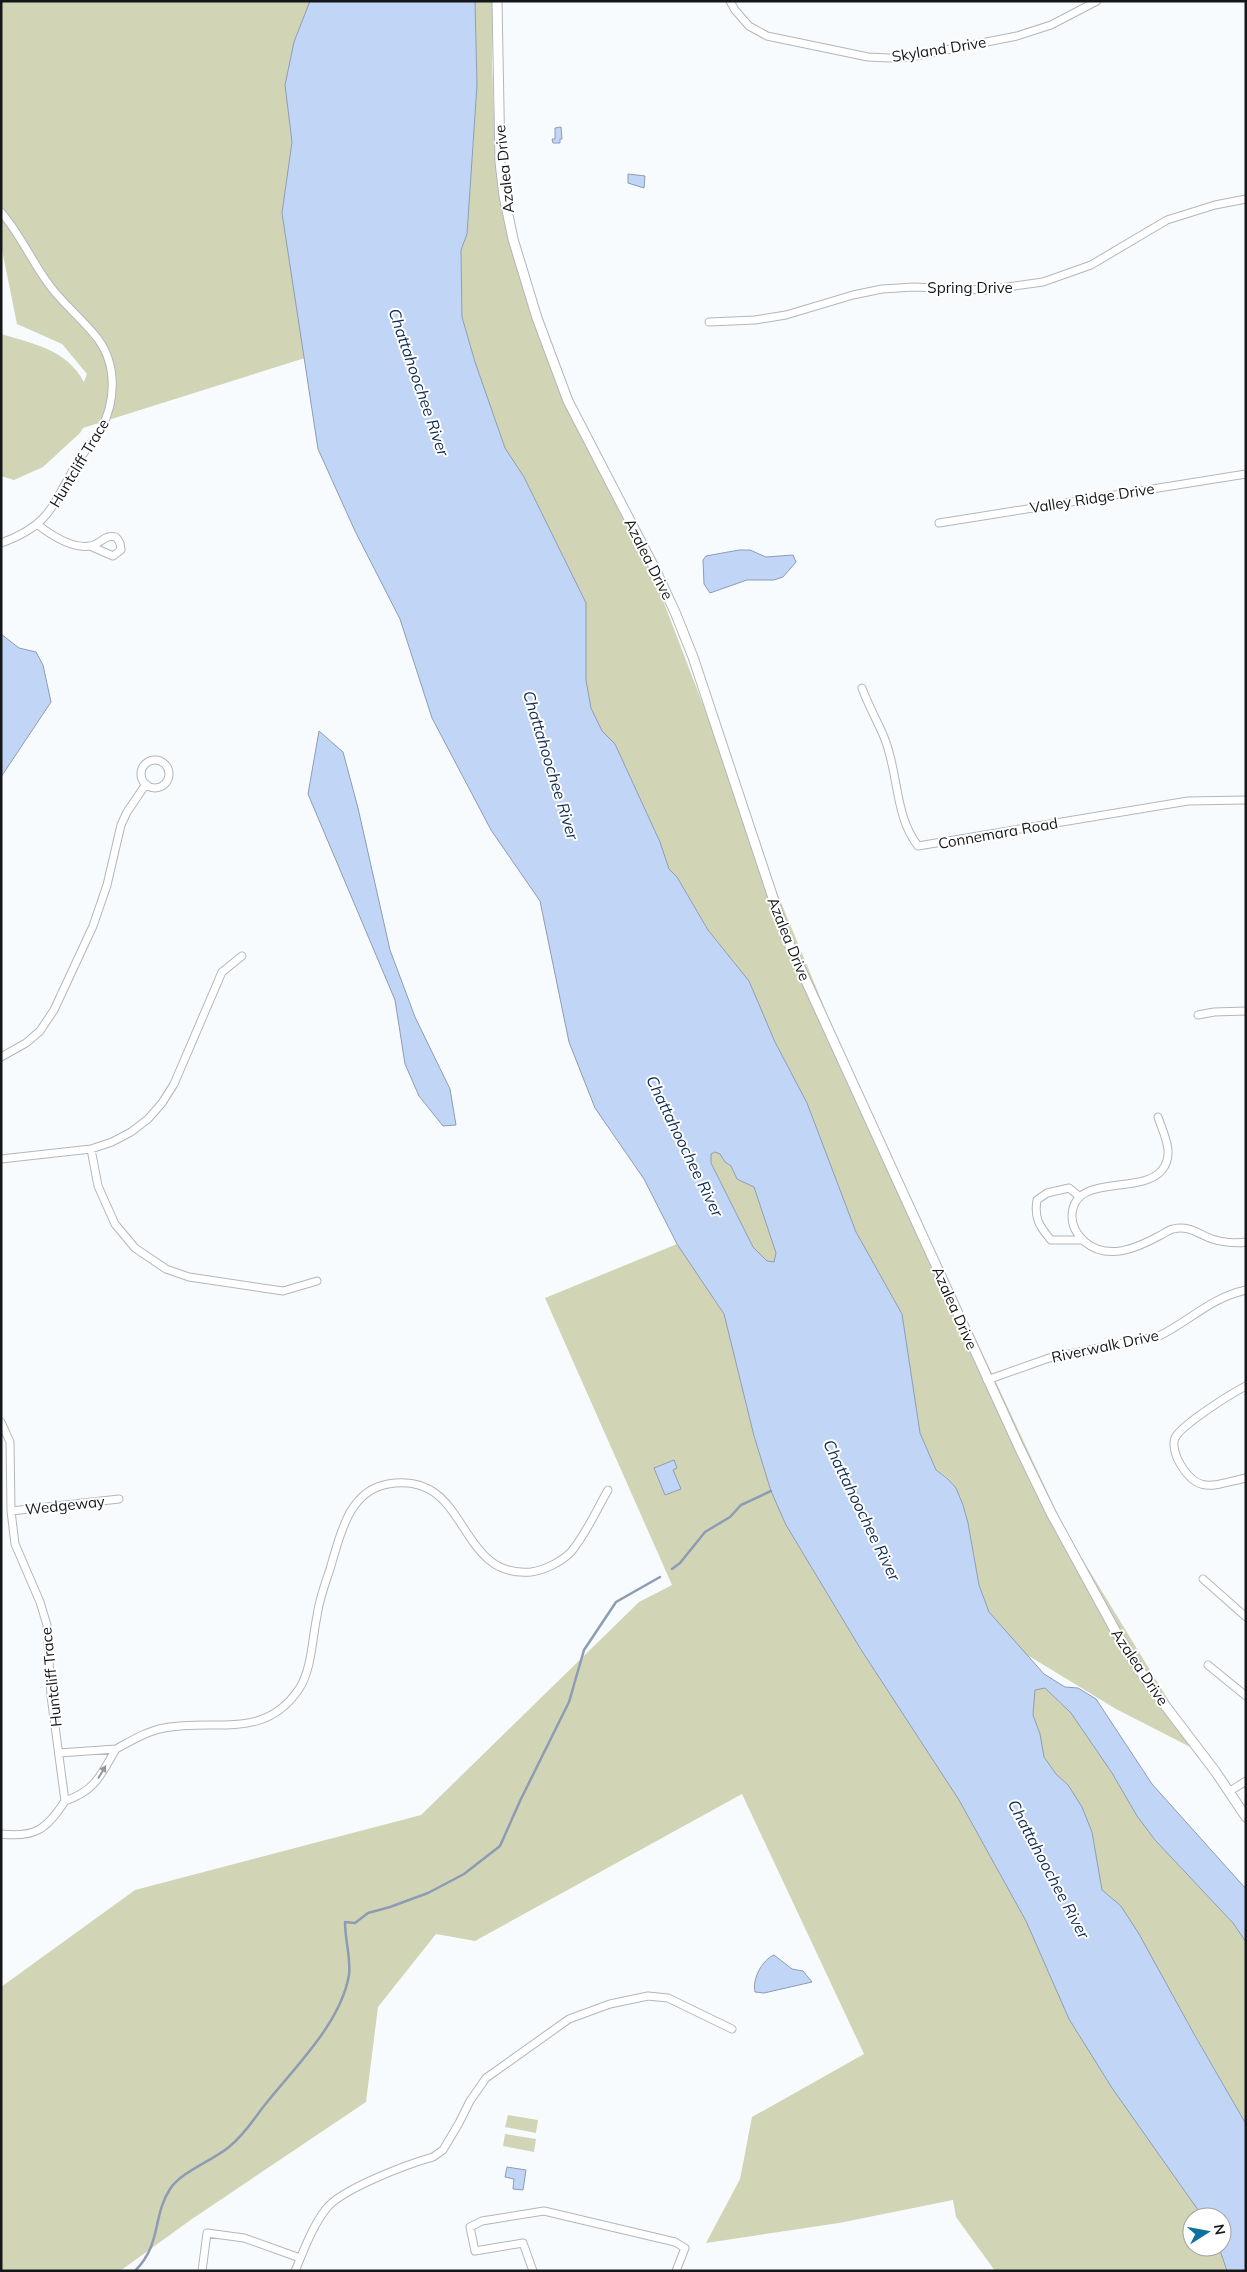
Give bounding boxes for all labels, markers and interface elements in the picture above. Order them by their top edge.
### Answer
street label: Skyland Drive [890,32,988,66]
street label: Azalea Drive [490,124,518,214]
street label: Spring Drive [927,278,1013,297]
water label: Chattahoochee River [384,306,454,460]
street label: Huntcliff Trace [45,415,113,511]
street label: Valley Ridge Drive [1028,479,1156,517]
street label: Azalea Drive [620,515,678,603]
water label: Chattahoochee River [519,688,584,843]
street label: Connemara Road [937,813,1059,853]
street label: Azalea Drive [764,894,814,984]
water label: Chattahoochee River [642,1072,728,1221]
street label: Azalea Drive [928,1264,982,1352]
street label: Riverwalk Drive [1050,1325,1160,1367]
water label: Chattahoochee River [819,1436,905,1585]
street label: Wedgeway [24,1491,106,1519]
street label: Azalea Drive [1107,1625,1173,1709]
street label: Huntcliff Trace [36,1626,66,1728]
one-way arrow [98,1766,107,1779]
water label: Chattahoochee River [1004,1796,1095,1943]
north arrow [1182,2207,1232,2257]
text: N [1210,2223,1230,2236]

